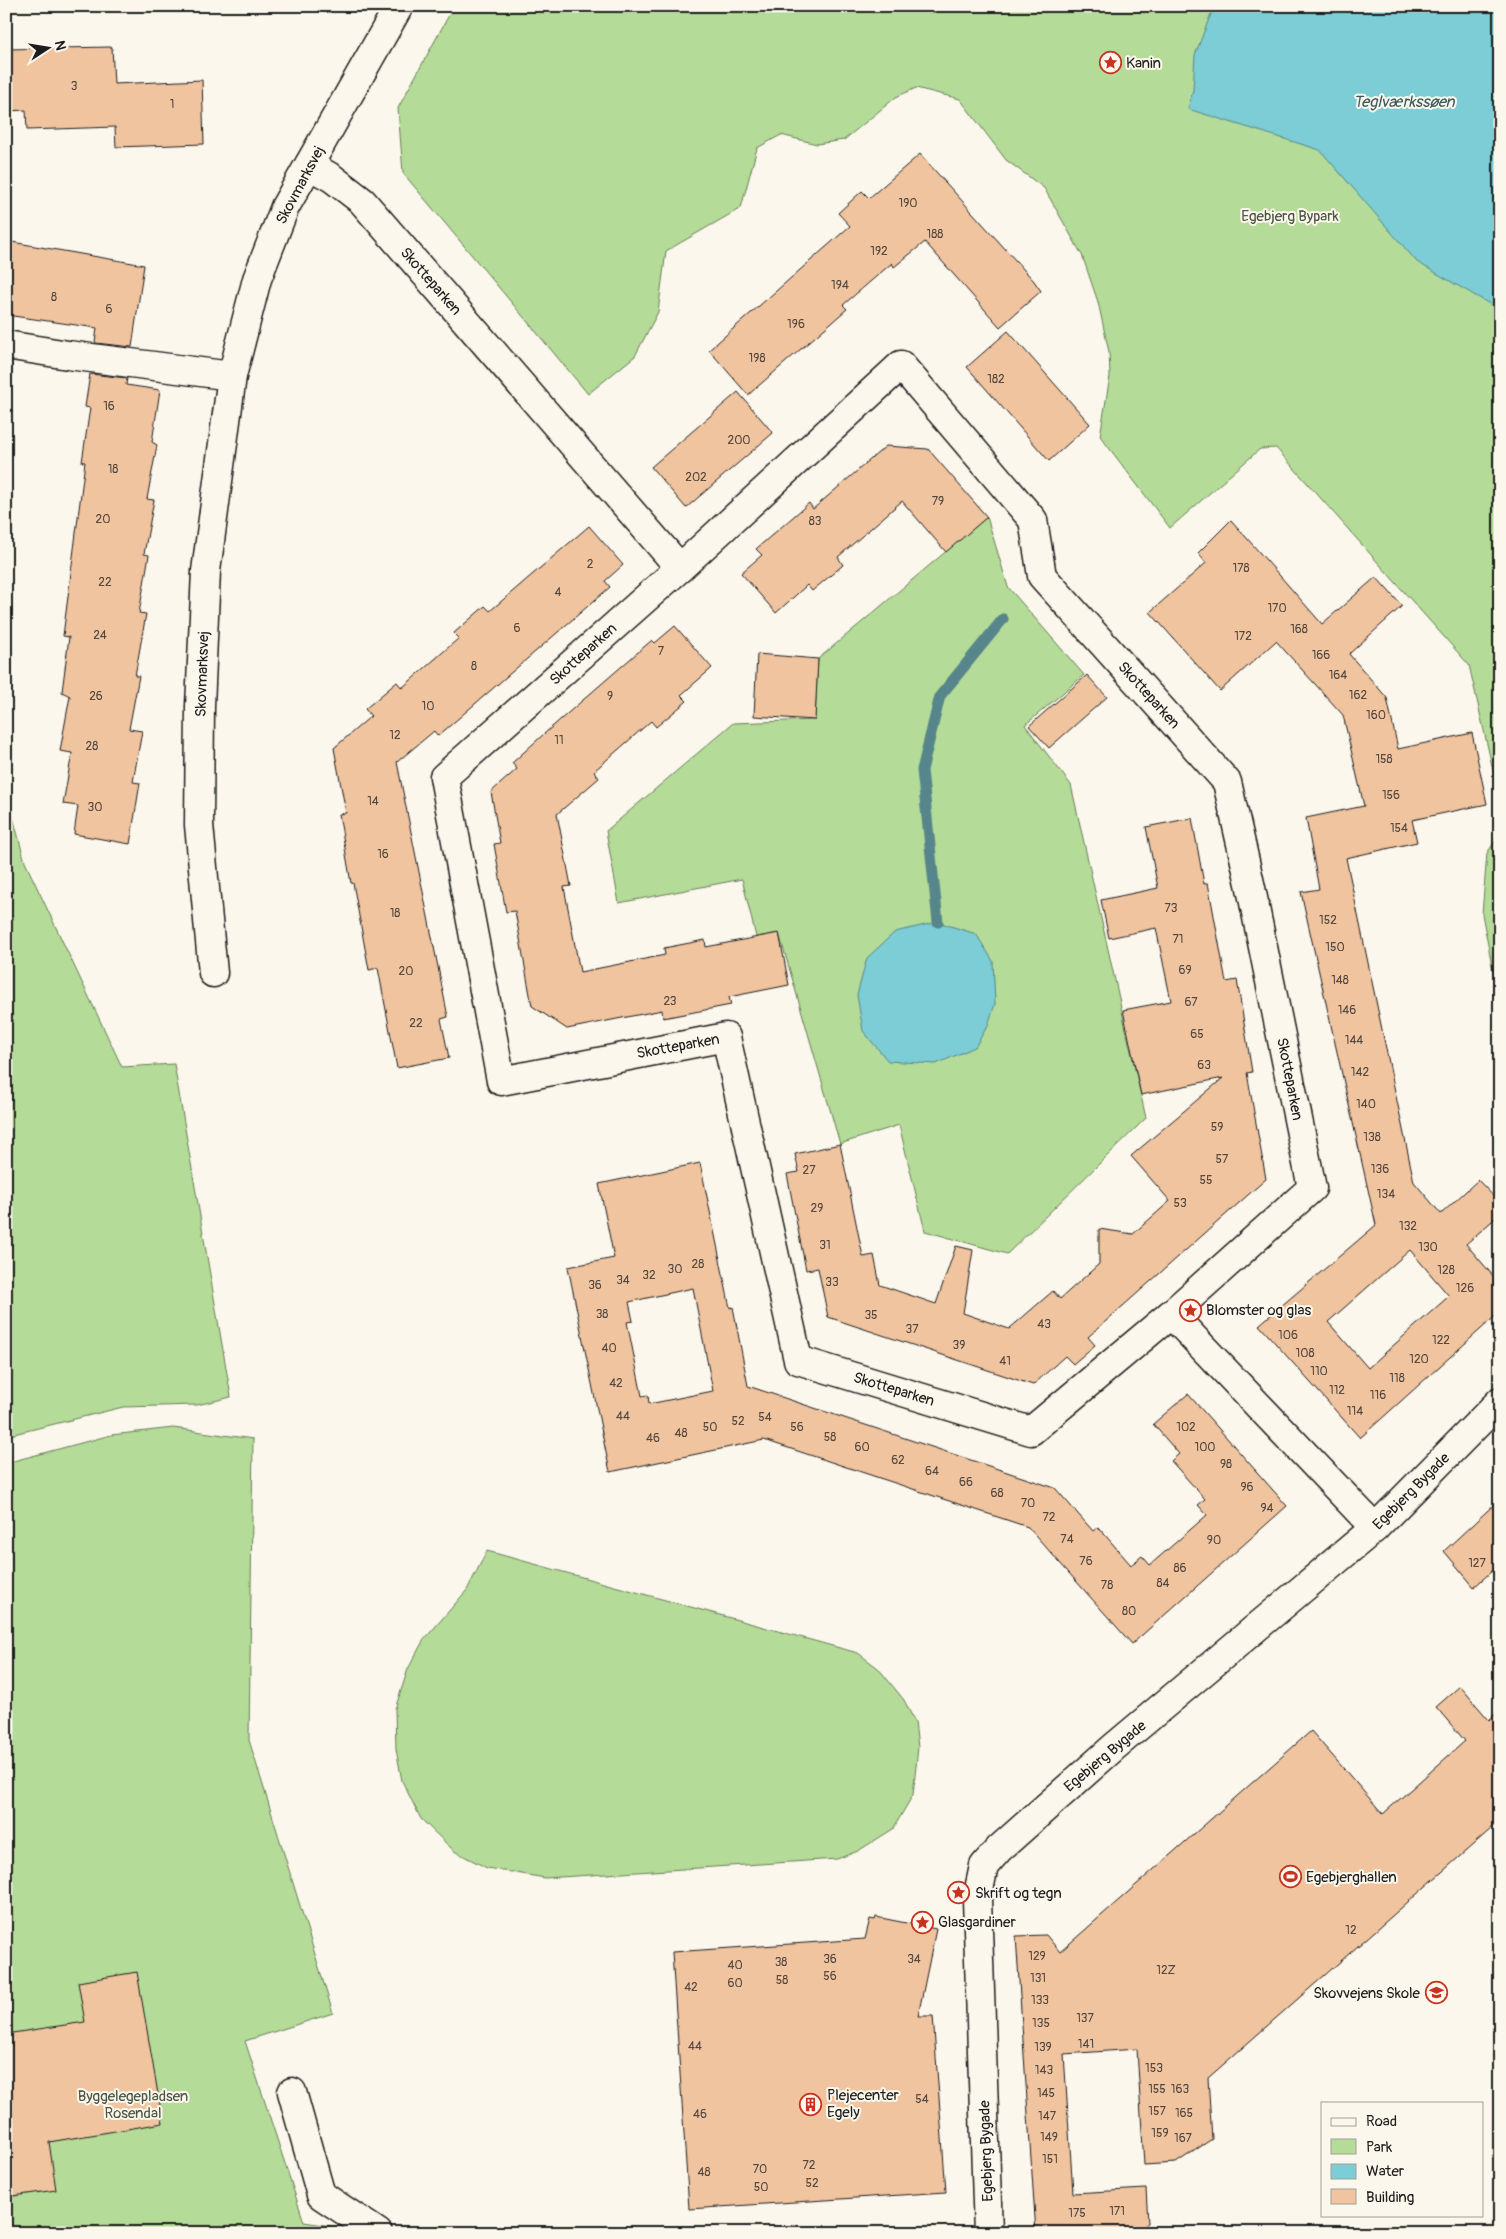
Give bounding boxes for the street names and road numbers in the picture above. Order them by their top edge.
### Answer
street label: Skovmarksvej [272,143,329,228]
street label: Skotteparken [396,243,465,319]
street label: Skotteparken [546,619,621,689]
street label: Skovmarksvej [192,631,213,717]
street label: Skotteparken [1114,658,1184,733]
street label: Skotteparken [635,1030,721,1063]
street label: Skotteparken [1272,1036,1307,1122]
street label: Skotteparken [851,1368,937,1411]
street label: Egebjerg Bygade [1369,1448,1454,1534]
street label: Egebjerg Bygade [1060,1716,1151,1796]
street label: Egebjerg Bygade [975,2099,998,2202]

